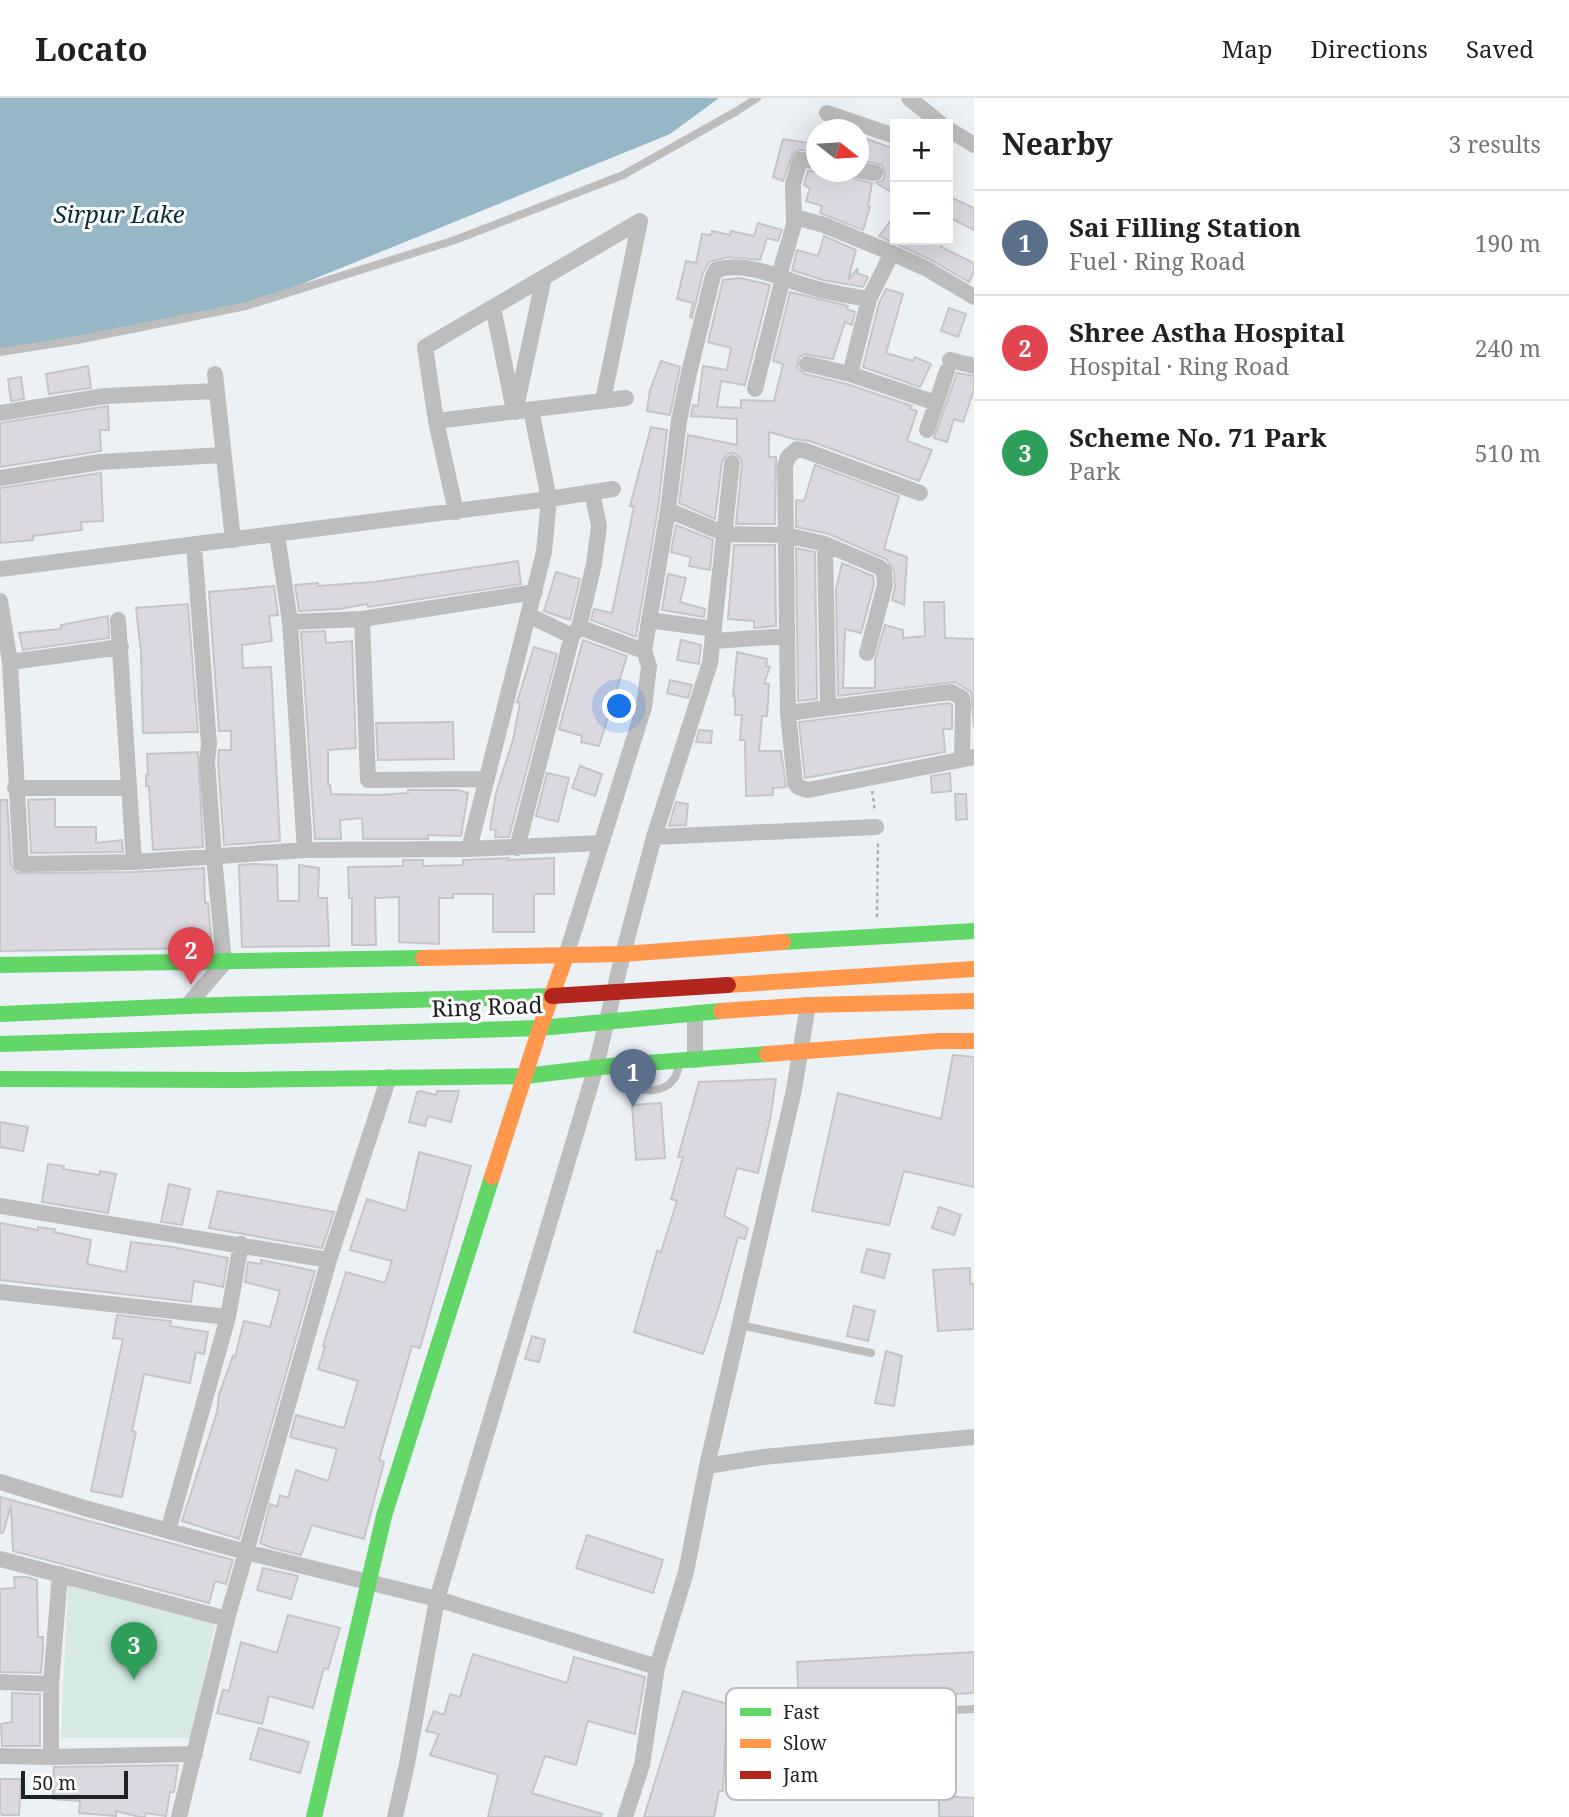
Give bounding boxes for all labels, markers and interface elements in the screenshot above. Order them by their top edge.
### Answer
text: Locato [35,26,148,71]
text: Map [1222,32,1273,65]
text: Directions [1311,32,1428,65]
text: Saved [1466,32,1534,65]
north arrow [806,119,869,182]
map controls [890,119,953,245]
button: + [890,119,953,182]
text: Nearby [1002,123,1113,164]
text: 3 results [1448,128,1541,160]
button: − [890,182,953,245]
water label: Sirpur Lake [53,197,185,230]
text: Sai Filling Station [1069,209,1301,245]
text: 1 [1019,227,1032,259]
text: 190 m [1475,227,1541,259]
text: Fuel · Ring Road [1069,245,1245,277]
text: Shree Astha Hospital [1069,314,1345,350]
text: 2 [1019,332,1032,364]
text: 240 m [1475,332,1541,364]
text: Hospital · Ring Road [1069,350,1289,382]
text: Scheme No. 71 Park [1069,419,1327,455]
text: 3 [1019,437,1032,469]
text: 510 m [1475,437,1541,469]
text: Park [1069,455,1120,487]
your location [602,689,636,723]
pin: 2 [168,927,214,985]
street label: Ring Road [431,988,543,1024]
pin: 1 [610,1049,656,1107]
pin: 3 [111,1622,157,1680]
legend [726,1688,956,1800]
text: Fast [783,1699,820,1725]
text: Slow [783,1730,827,1756]
text: Jam [782,1762,818,1788]
scale bar [21,1768,128,1800]
text: 50 m [32,1770,76,1796]

